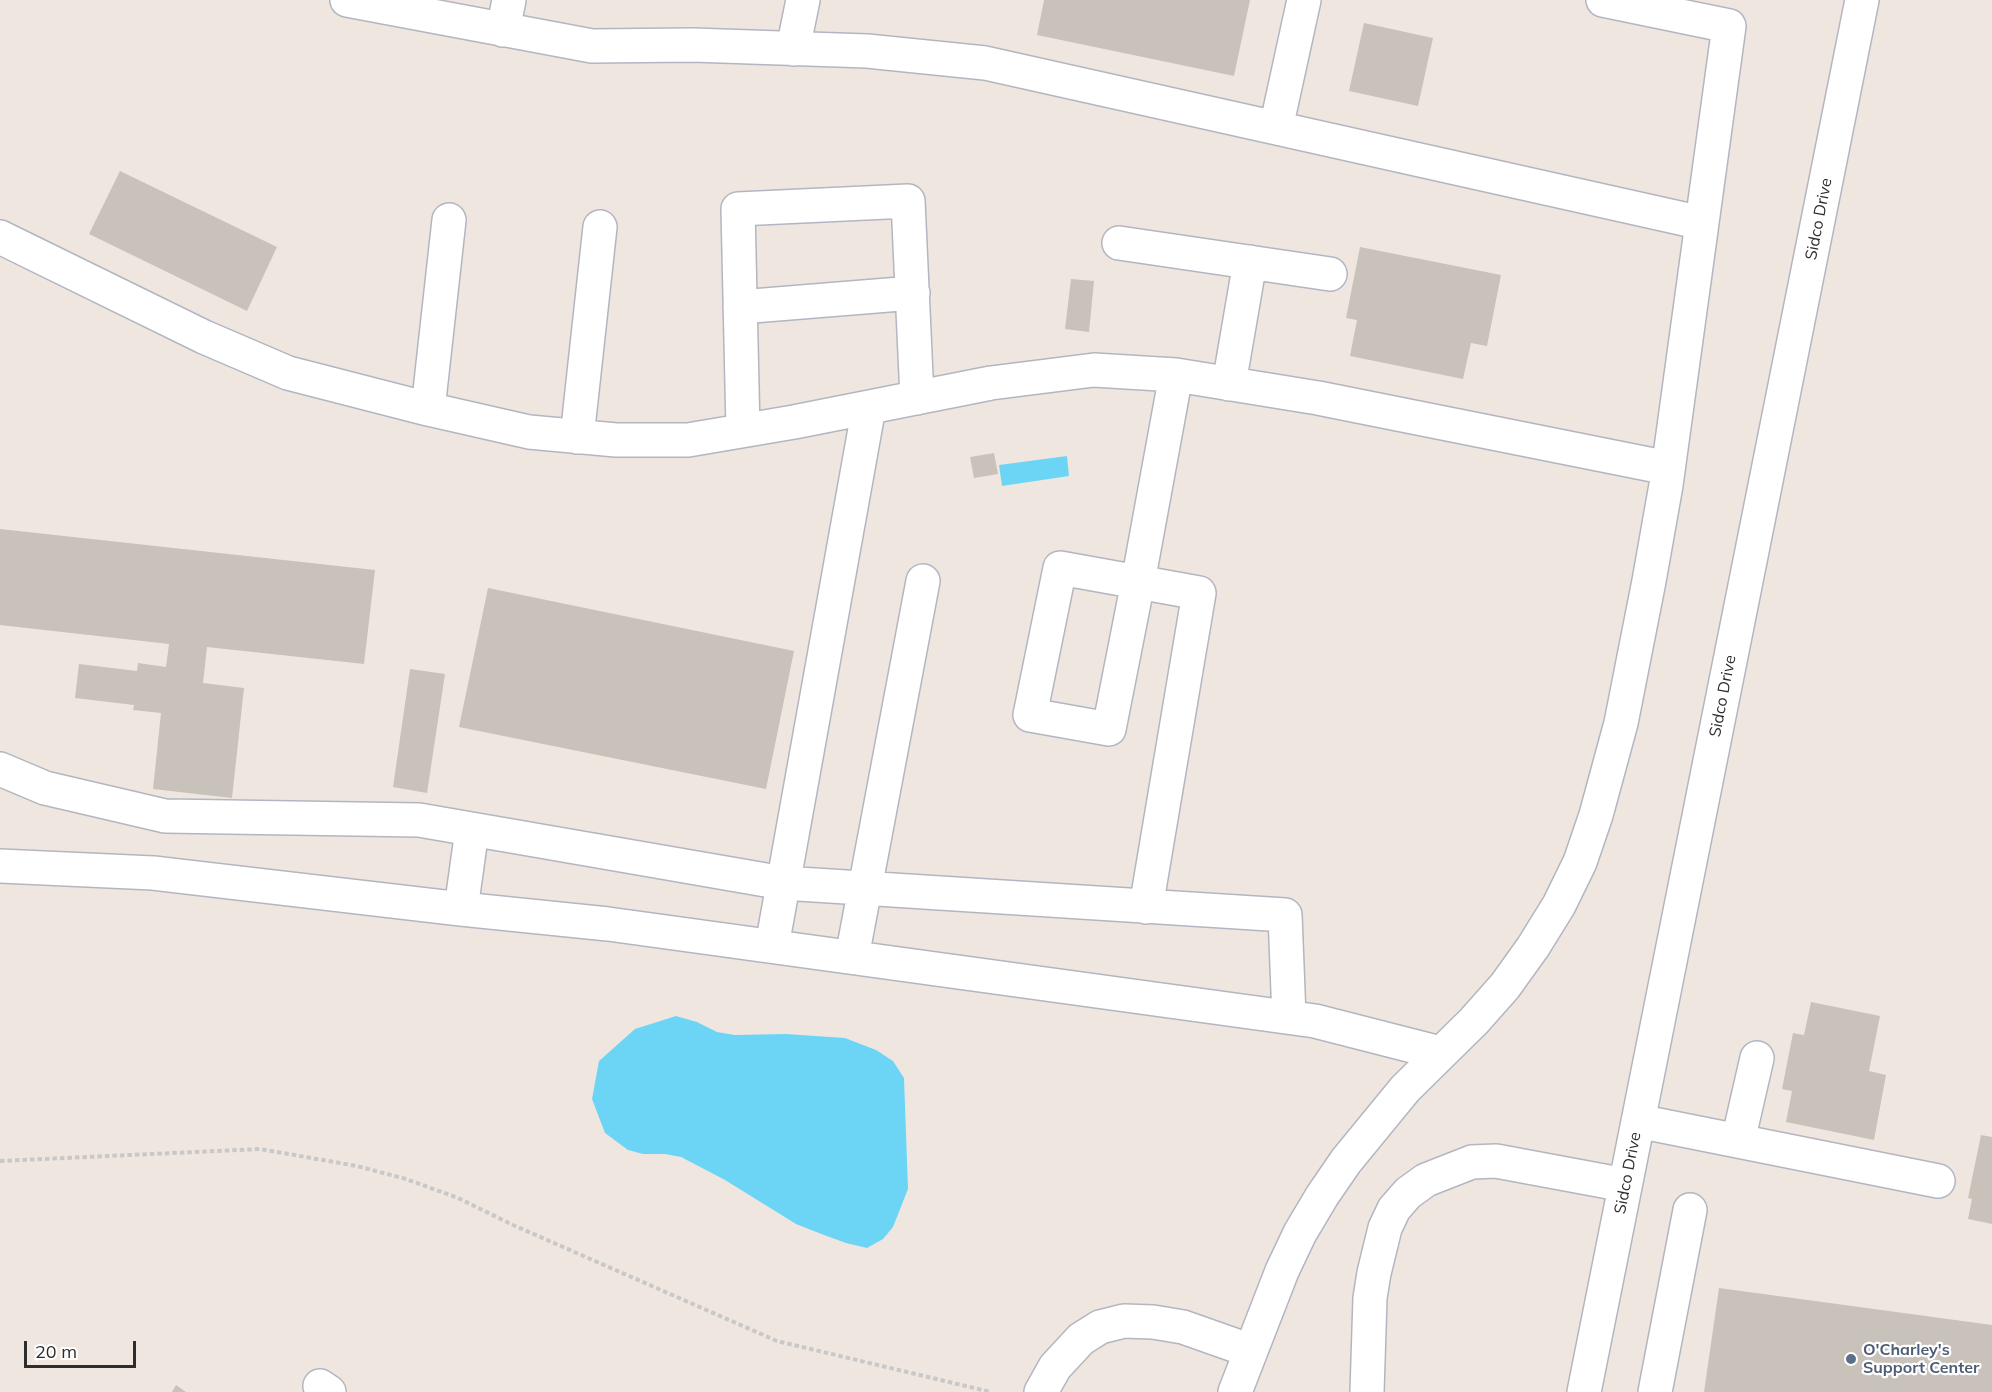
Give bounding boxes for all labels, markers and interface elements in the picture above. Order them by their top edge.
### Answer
street label: Sidco Drive [1802,176,1836,262]
street label: Sidco Drive [1706,653,1740,739]
street label: Sidco Drive [1611,1130,1645,1216]
scale bar [27,1329,140,1367]
text: 20 m [35,1340,77,1363]
place label: O'Charley's Support Center [1863,1340,1979,1378]
marker: O'Charley's Support Center [1844,1352,1858,1366]

